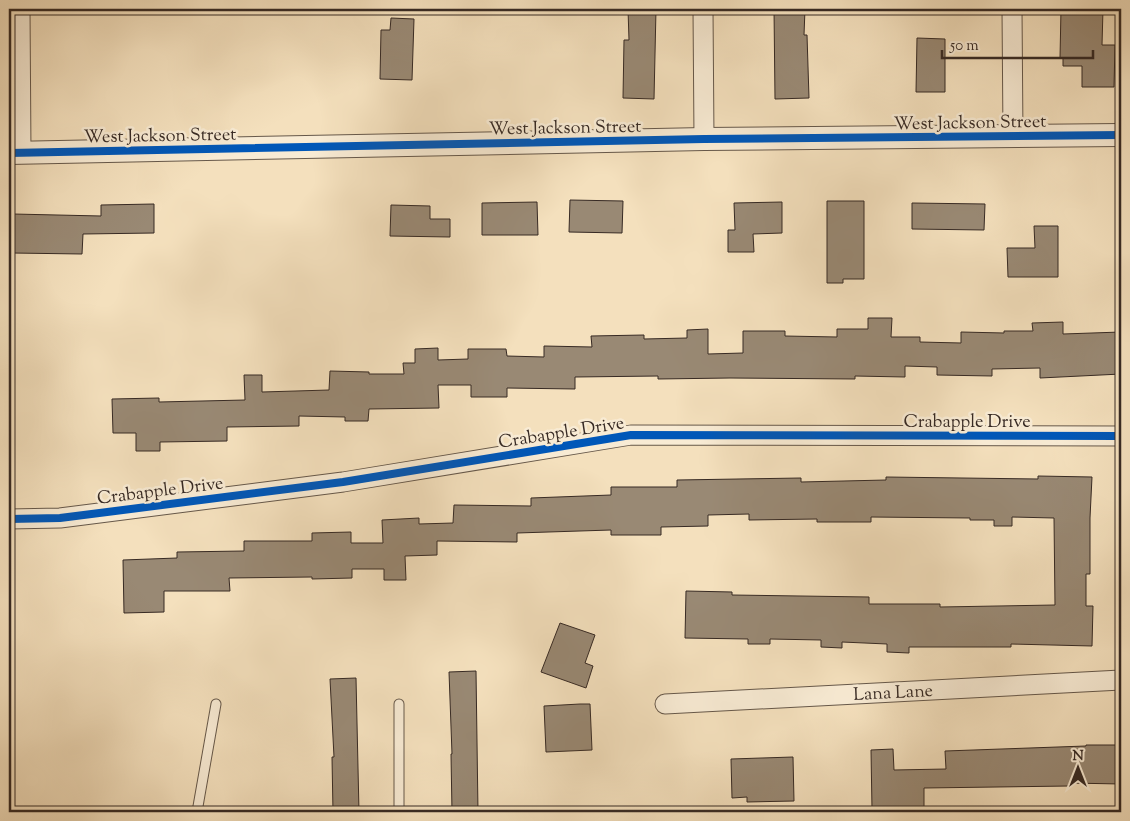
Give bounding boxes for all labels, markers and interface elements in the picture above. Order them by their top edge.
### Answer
scale bar [942,28,1094,60]
text: 50 m [949,36,979,57]
street label: West Jackson Street [893,110,1047,138]
street label: West Jackson Street [488,115,642,143]
street label: West Jackson Street [83,123,237,151]
street label: Crabapple Drive [903,410,1031,436]
street label: Crabapple Drive [496,411,626,457]
street label: Crabapple Drive [96,471,225,513]
street label: Lana Lane [853,679,934,709]
north arrow [1052,744,1102,794]
text: N [1072,747,1084,767]

